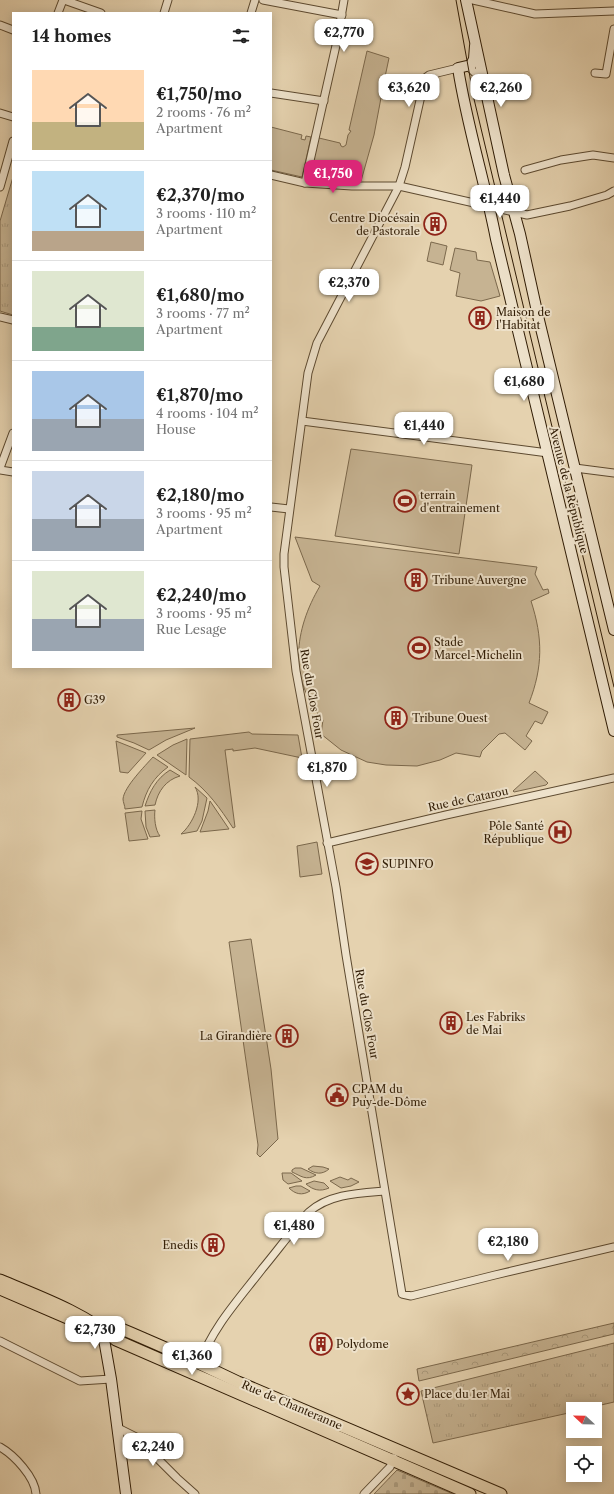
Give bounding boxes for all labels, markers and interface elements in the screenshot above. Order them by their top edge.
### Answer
pin: €2,770 [311,19,377,53]
text: €2,770 [323,24,365,40]
icon: filters [230,25,252,47]
text: 14 homes [32,26,111,46]
pin: €3,620 [376,74,442,108]
pin: €2,260 [468,74,534,108]
text: €3,620 [388,79,430,95]
text: €2,260 [479,79,523,95]
text: €1,750/mo [156,84,242,104]
icon: home [64,86,112,134]
text: 2 rooms · 76 m² [156,104,251,120]
text: Apartment [156,120,223,136]
pin: €1,750 [300,160,366,194]
text: €1,750 [313,165,353,181]
text: €2,370/mo [156,185,245,205]
pin: €1,440 [467,185,533,219]
icon: home [64,187,112,235]
text: €1,440 [479,190,521,206]
text: 3 rooms · 110 m² [156,205,256,221]
place label: Centre Diocésain de Pastorale [329,211,420,238]
building icon: Centre Diocésain de Pastorale [422,211,448,237]
text: Apartment [156,221,223,237]
pin: €2,370 [316,269,382,303]
text: €2,370 [328,274,370,290]
text: €1,680/mo [156,285,244,305]
icon: home [64,287,112,335]
text: 3 rooms · 77 m² [156,305,250,321]
building icon: Maison de l'Habitat [467,305,493,331]
place label: Maison de l'Habitat [496,305,550,332]
text: Apartment [156,321,223,337]
pin: €1,680 [491,368,557,402]
text: €1,680 [503,373,545,389]
text: €1,870/mo [156,385,243,405]
icon: home [64,387,112,435]
text: 4 rooms · 104 m² [156,405,259,421]
pin: €1,440 [391,412,457,446]
text: €1,440 [403,417,445,433]
text: House [156,421,196,437]
street label: Avenue de la République [546,424,592,555]
text: €2,180/mo [156,485,244,505]
icon: home [64,487,112,535]
sports icon: terrain d'entrainement [392,488,418,514]
place label: terrain d'entrainement [420,488,500,515]
text: 3 rooms · 95 m² [156,505,252,521]
text: Apartment [156,521,223,537]
building icon: Tribune Auvergne [403,567,429,593]
place label: Tribune Auvergne [432,573,526,587]
text: €2,240/mo [156,585,246,605]
icon: home [64,587,112,635]
text: 3 rooms · 95 m² [156,605,252,621]
text: Rue Lesage [156,621,227,637]
sports icon: Stade Marcel-Michelin [406,635,432,661]
place label: Stade Marcel-Michelin [434,635,522,662]
street label: Rue du Clos Four [297,648,327,741]
building icon: G39 [56,687,82,713]
place label: G39 [84,693,105,707]
building icon: Tribune Ouest [383,705,409,731]
place label: Tribune Ouest [412,711,488,725]
pin: €1,870 [294,754,360,788]
text: €1,870 [307,759,347,775]
street label: Rue de Catarou [427,784,510,814]
place label: Pôle Santé République [483,819,544,846]
hospital icon: Pôle Santé République [547,819,573,845]
school or university icon: SUPINFO [354,851,380,877]
place label: SUPINFO [382,857,434,871]
street label: Rue du Clos Four [352,968,382,1061]
building icon: Les Fabriks de Mai [438,1010,464,1036]
place label: Les Fabriks de Mai [466,1010,526,1037]
building icon: La Girandière [274,1023,300,1049]
place label: La Girandière [200,1029,272,1043]
public building icon: CPAM du Puy-de-Dôme [324,1082,350,1108]
place label: CPAM du Puy-de-Dôme [352,1082,427,1109]
pin: €1,480 [261,1212,327,1246]
text: €1,480 [273,1217,315,1233]
pin: €2,180 [475,1228,541,1262]
building icon: Enedis [200,1232,226,1258]
text: €2,180 [487,1233,529,1249]
place label: Enedis [163,1238,198,1252]
pin: €2,730 [62,1316,128,1350]
text: €2,730 [74,1321,116,1337]
building icon: Polydome [308,1331,334,1357]
place label: Polydome [336,1337,389,1351]
pin: €1,360 [159,1342,225,1376]
text: €1,360 [171,1347,213,1363]
street label: Rue de Chanteranne [240,1377,344,1433]
place icon: Place du 1er Mai [395,1381,421,1407]
place label: Place du 1er Mai [424,1387,511,1401]
north arrow [566,1402,602,1438]
map controls [566,1402,602,1482]
pin: €2,240 [120,1433,186,1467]
text: €2,240 [131,1438,175,1454]
button: locate [566,1446,602,1482]

